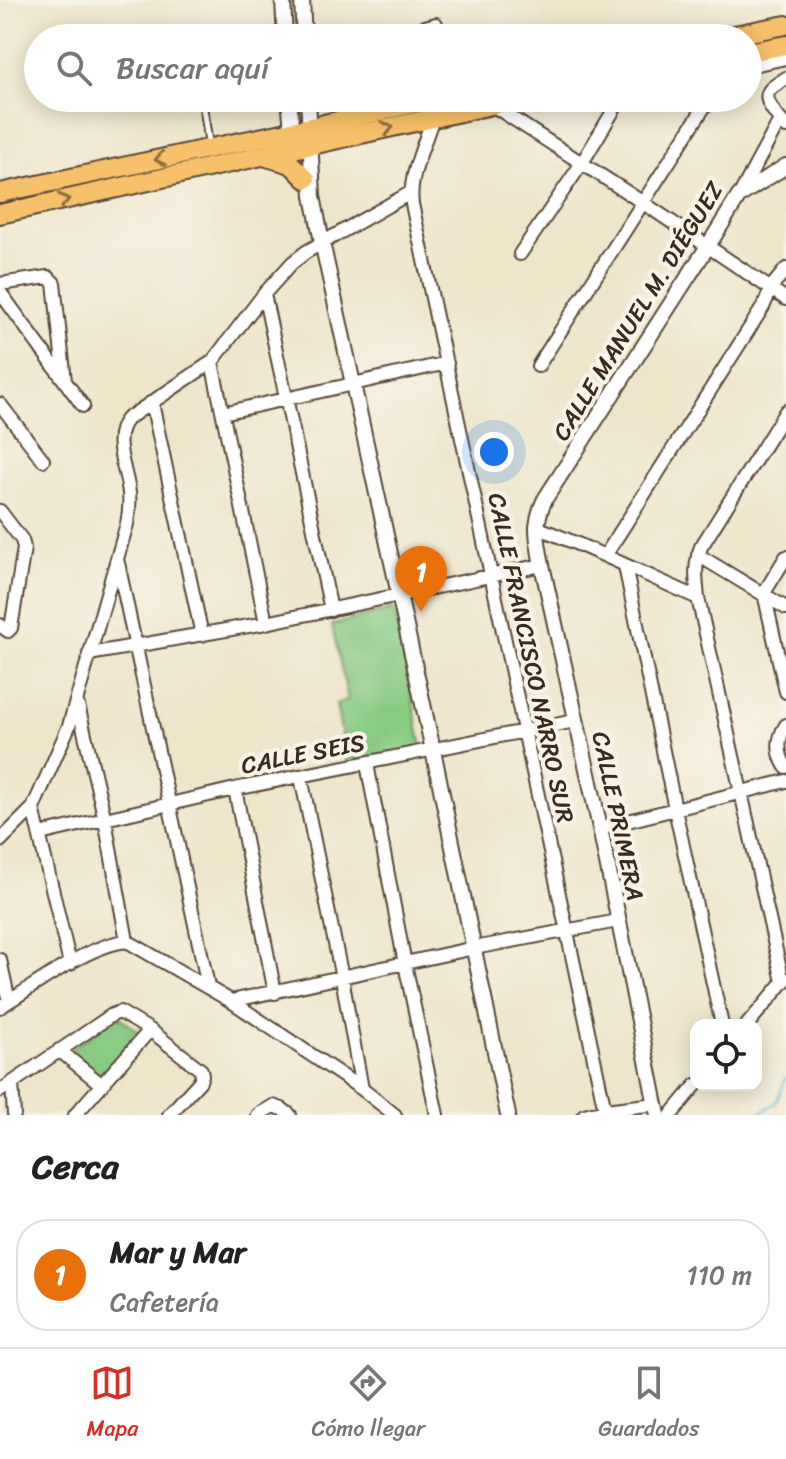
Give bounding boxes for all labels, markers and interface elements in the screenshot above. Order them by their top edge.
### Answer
search box [24,24,762,112]
text: Buscar aquí [116,41,269,95]
icon: search [52,46,96,90]
one-way arrow [380,120,394,137]
one-way arrow [153,150,167,167]
street label: CALLE MANUEL M. DIÉGUEZ [541,172,736,449]
one-way arrow [57,192,71,209]
your location [474,432,514,472]
street label: CALLE FRANCISCO NARRO SUR [475,489,587,827]
pin: 1 [395,546,447,612]
street label: CALLE SEIS [237,721,369,787]
street label: CALLE PRIMERA [580,728,656,904]
map controls [690,1019,762,1091]
button: locate [690,1019,762,1091]
text: Cerca [32,1137,119,1197]
text: Mar y Mar [110,1225,246,1279]
text: 1 [54,1252,66,1298]
text: 110 m [687,1252,752,1298]
text: Cafetería [110,1279,219,1325]
tab: Mapa [87,1361,138,1448]
tab: Cómo llegar [311,1361,425,1448]
tab: Guardados [598,1361,699,1448]

